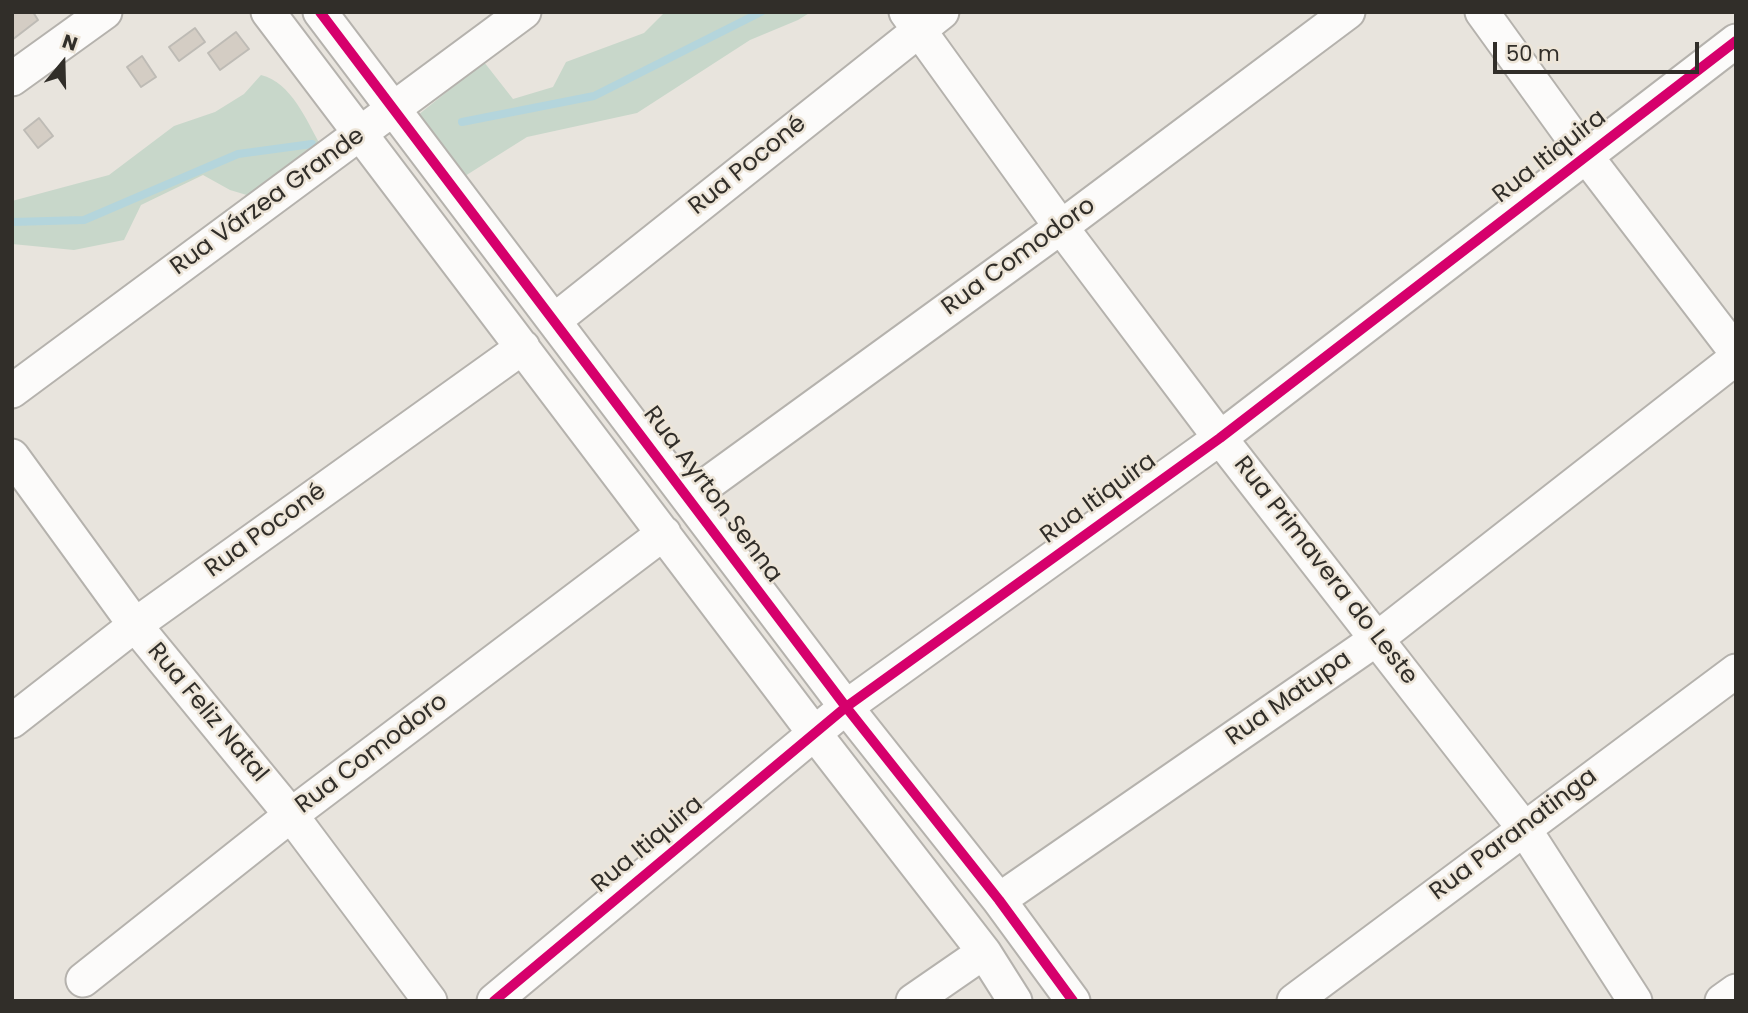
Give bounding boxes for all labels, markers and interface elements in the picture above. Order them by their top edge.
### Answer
north arrow [28,28,98,98]
text: N [59,28,81,58]
scale bar [1496,28,1702,72]
text: 50 m [1506,39,1560,68]
street label: Rua Itiquira [1488,104,1612,210]
street label: Rua Poconé [684,110,812,222]
street label: Rua Várzea Grande [165,122,371,282]
street label: Rua Comodoro [937,192,1101,322]
street label: Rua Ayrton Senna [636,401,788,589]
street label: Rua Itiquira [1036,447,1162,551]
street label: Rua Primavera do Leste [1227,451,1423,691]
street label: Rua Poconé [200,478,332,584]
street label: Rua Feliz Natal [140,638,274,788]
street label: Rua Matupa [1221,645,1357,753]
street label: Rua Comodoro [290,688,454,820]
street label: Rua Paranatinga [1425,763,1603,907]
street label: Rua Itiquira [587,790,709,900]

